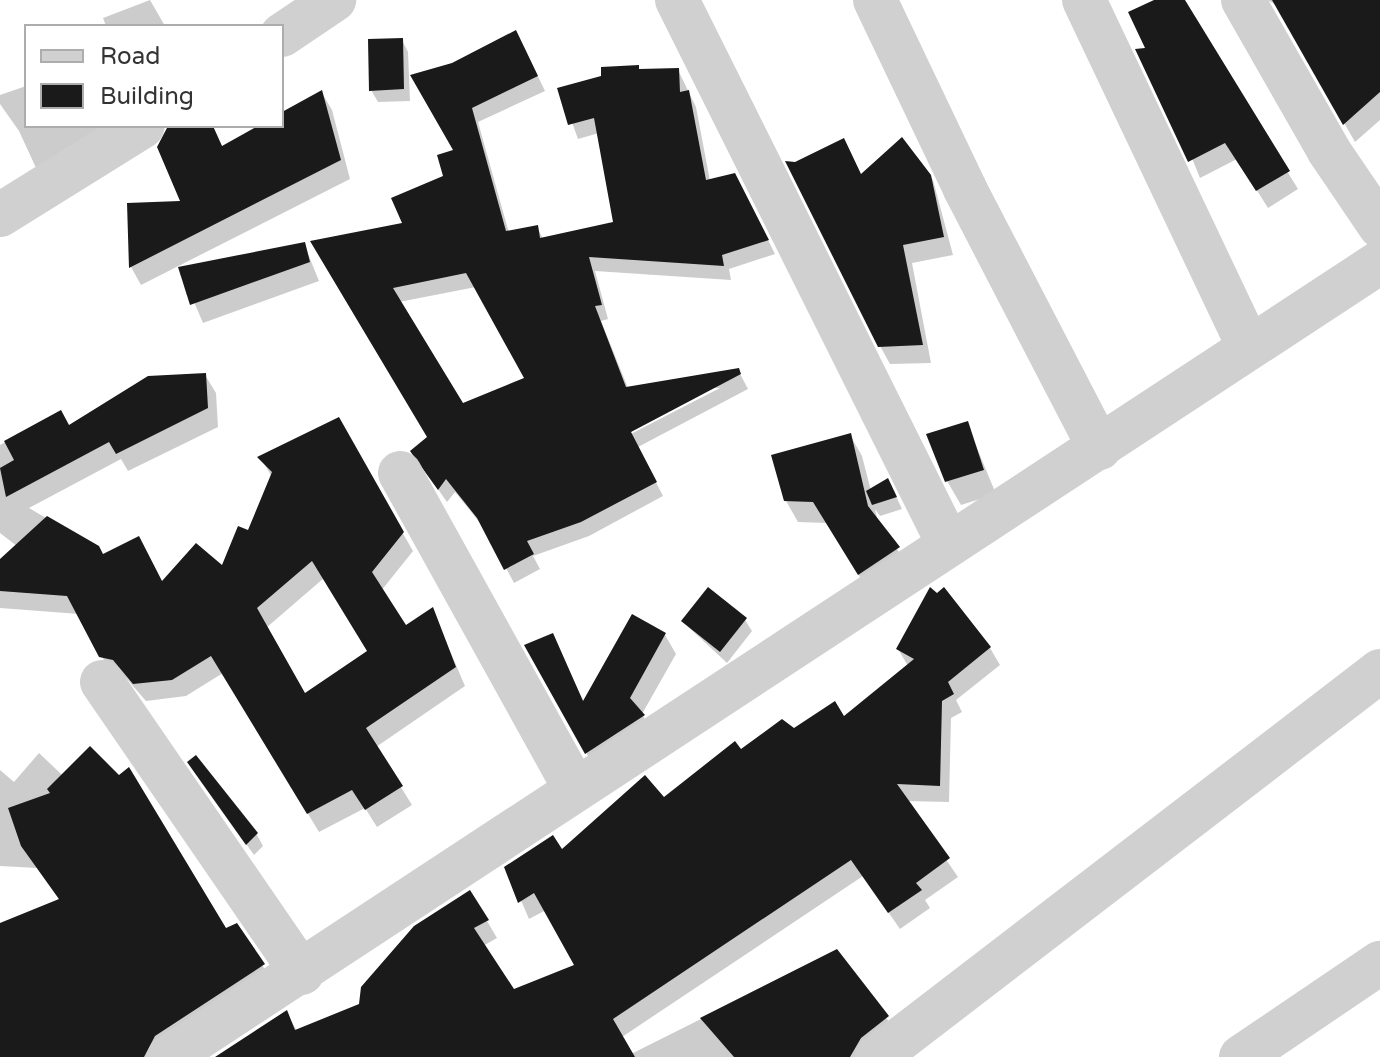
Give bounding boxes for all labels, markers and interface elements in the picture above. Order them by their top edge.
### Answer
legend [24,24,284,128]
text: Road [100,42,160,71]
text: Building [100,82,194,111]

